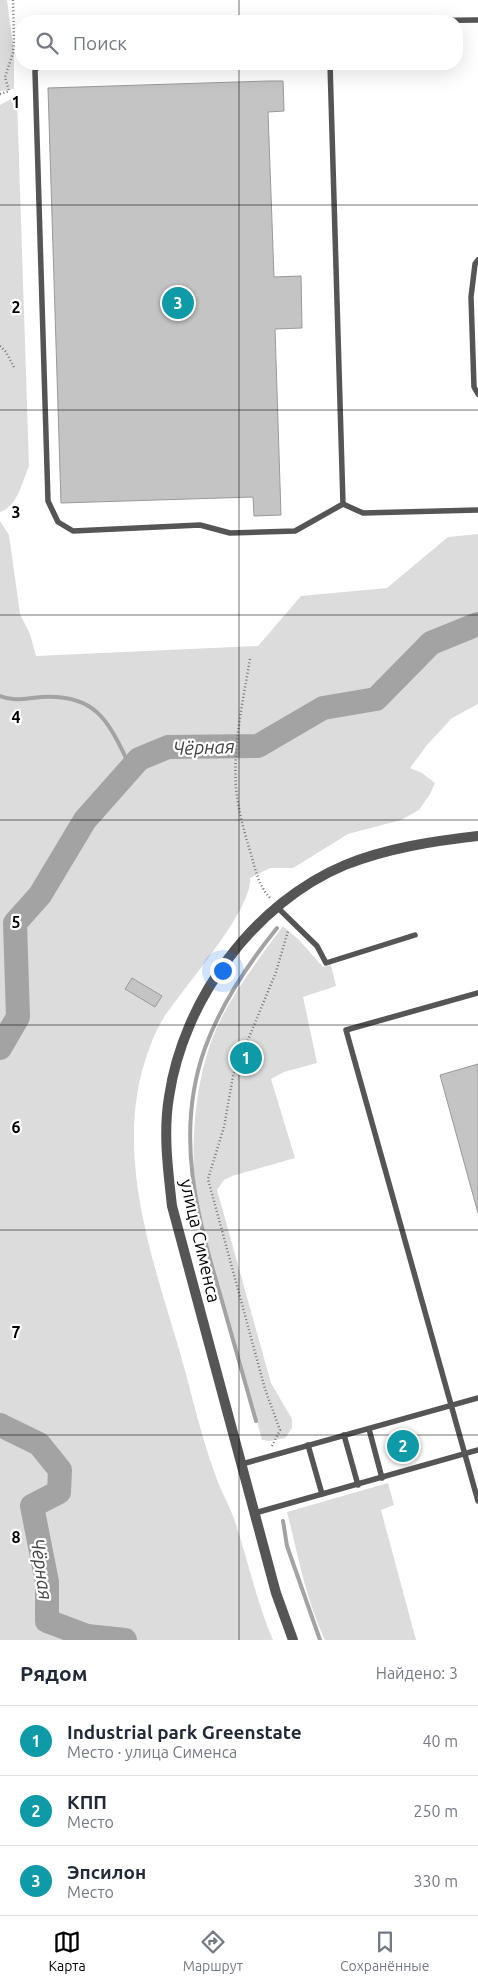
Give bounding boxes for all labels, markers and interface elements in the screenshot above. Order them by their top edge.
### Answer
search box [15,15,463,70]
icon: search [33,29,61,57]
text: Поиск [73,32,127,54]
text: 1 [11,93,21,111]
pin: 3 [162,284,194,322]
text: 2 [11,298,21,316]
text: 3 [11,503,21,521]
text: 4 [11,708,21,726]
water label: Чёрная [173,735,235,759]
text: 5 [11,913,21,931]
your location [210,958,236,984]
pin: 1 [230,1039,262,1077]
text: 6 [11,1118,21,1136]
street label: улица Сименса [177,1177,225,1305]
text: 7 [11,1323,21,1341]
pin: 2 [387,1427,419,1465]
text: 8 [11,1528,21,1546]
water label: Чёрная [27,1537,57,1601]
text: Рядом [20,1661,88,1685]
text: Найдено: 3 [376,1664,458,1682]
text: Industrial park Greenstate [67,1721,302,1743]
text: 1 [31,1732,41,1750]
text: 40 m [422,1732,458,1750]
text: Место · улица Сименса [67,1743,237,1761]
text: КПП [67,1791,107,1813]
text: 2 [31,1802,41,1820]
text: 250 m [413,1802,458,1820]
text: Место [67,1813,114,1831]
text: Эпсилон [67,1861,146,1883]
text: 3 [31,1872,41,1890]
text: 330 m [413,1872,458,1890]
text: Место [67,1883,114,1901]
tab: Карта [48,1928,86,1974]
tab: Маршрут [183,1928,243,1974]
tab: Сохранённые [340,1928,430,1974]

